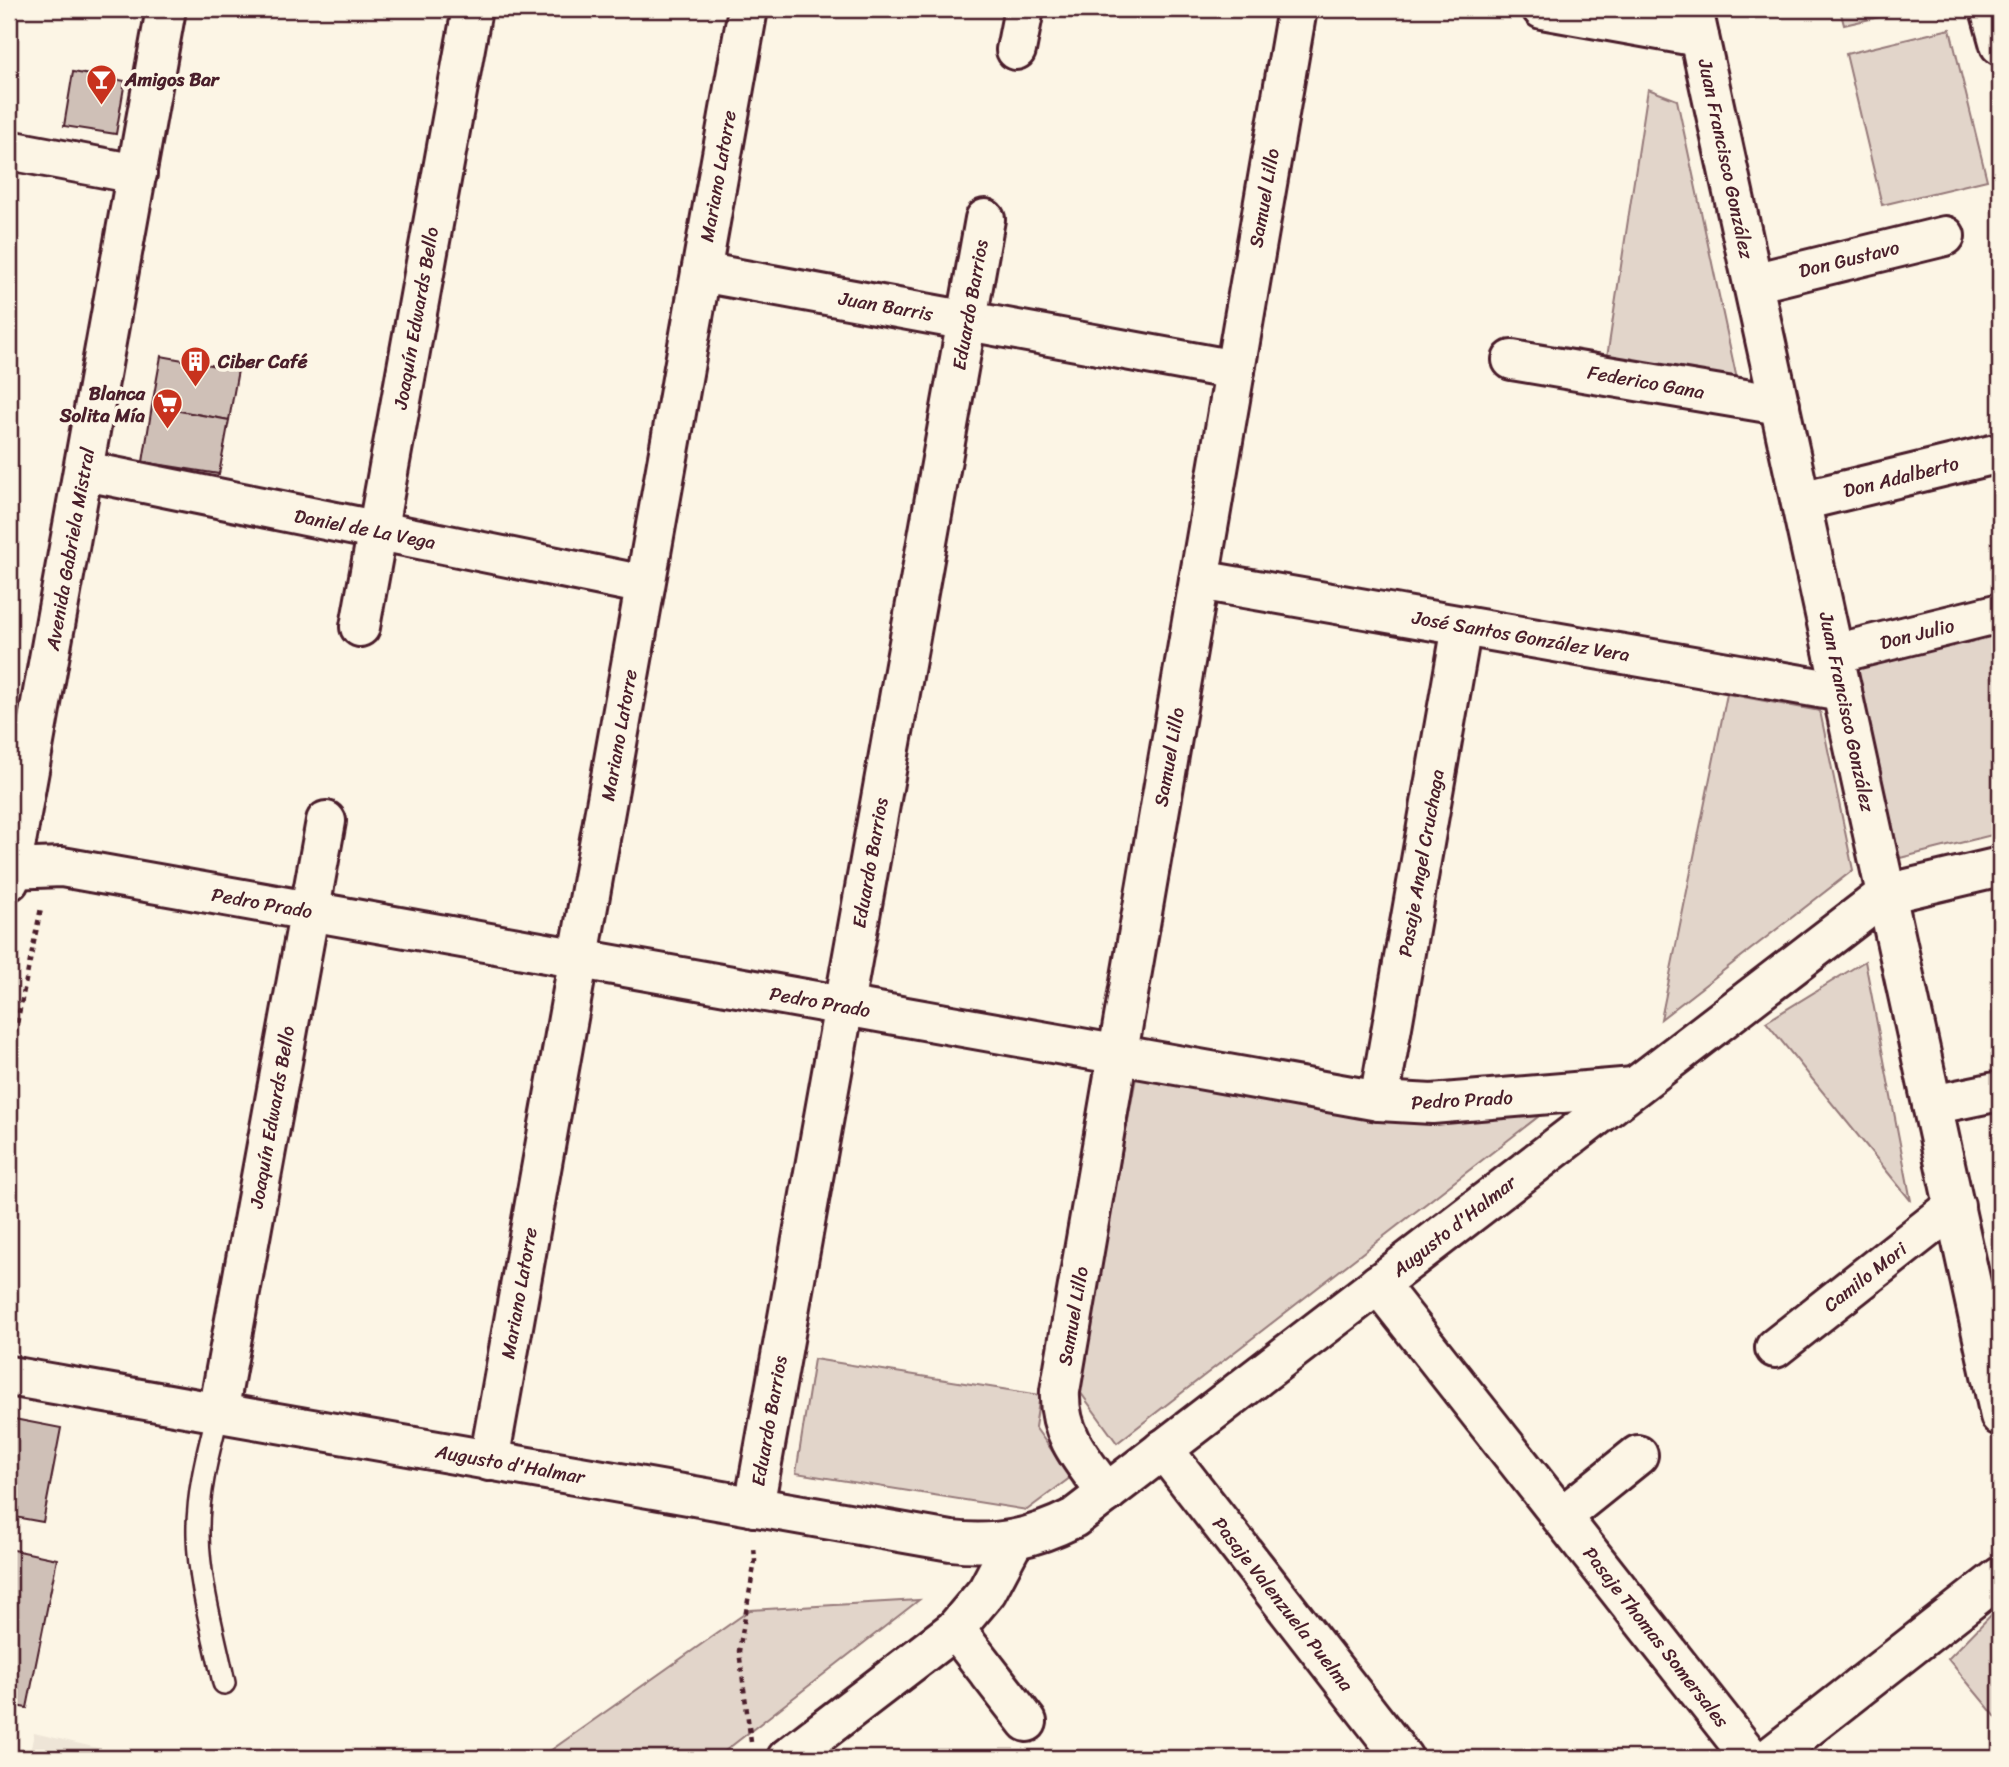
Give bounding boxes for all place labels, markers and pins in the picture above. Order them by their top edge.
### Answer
bar icon: Amigos Bar [85,62,119,106]
place label: Amigos Bar [124,63,221,96]
building icon: Ciber Café [178,344,212,388]
place label: Ciber Café [217,345,308,378]
place label: Blanca Solita Mía [59,377,145,432]
supermarket icon: Blanca Solita Mía [151,387,185,431]

